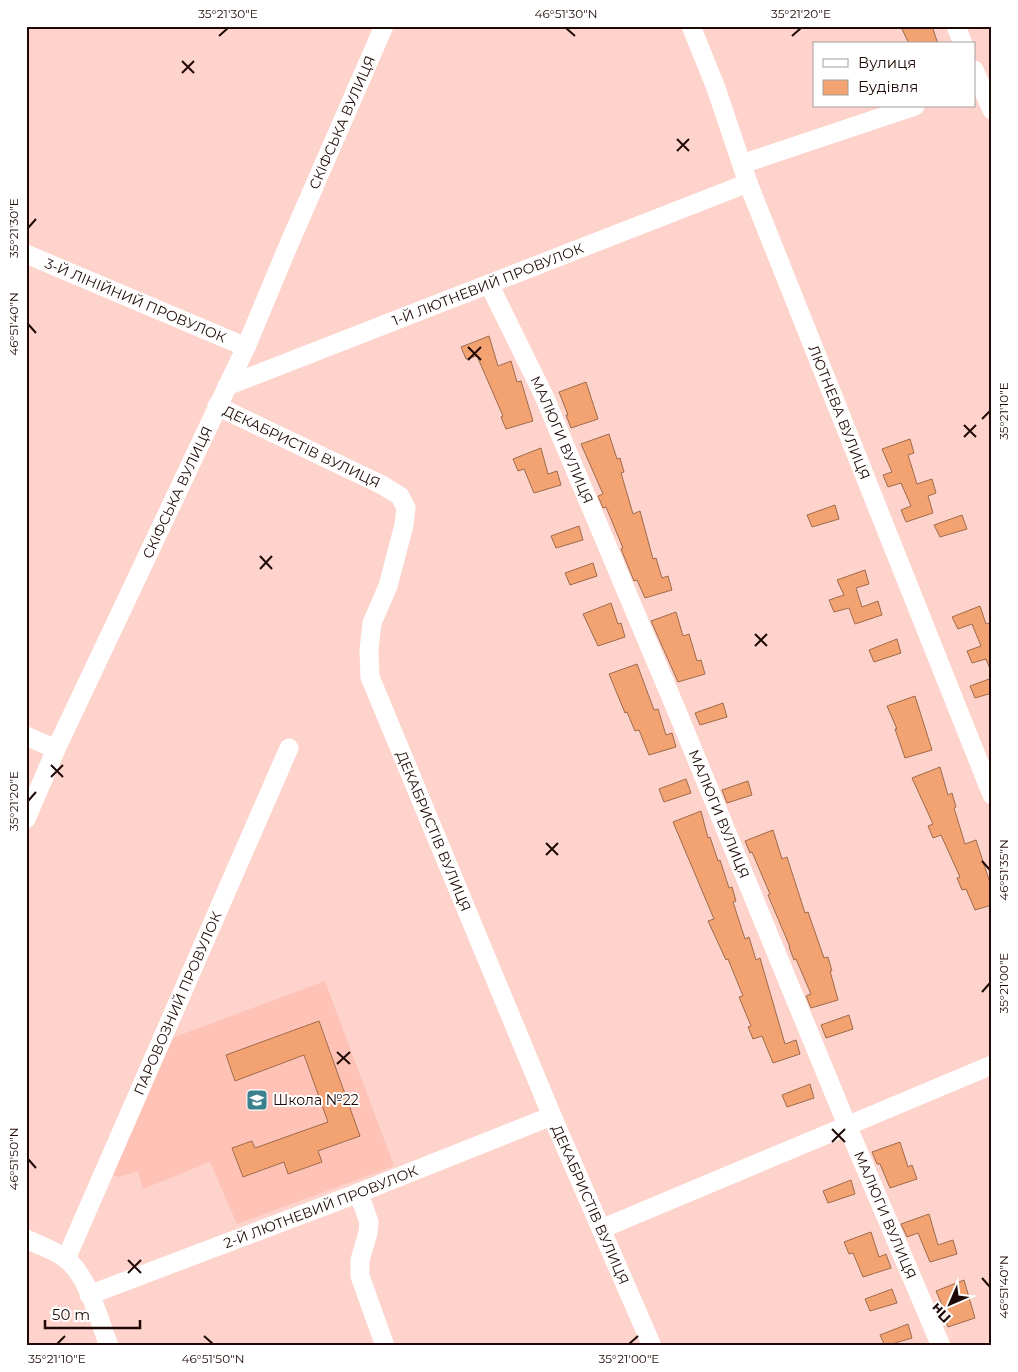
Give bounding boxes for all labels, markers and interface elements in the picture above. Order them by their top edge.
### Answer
text: 35°21'30"E [198,6,258,21]
text: 46°51'30"N [535,6,597,21]
text: 35°21'20"E [771,6,831,21]
legend [813,42,976,108]
street label: СКІФСЬКА ВУЛИЦЯ [305,53,379,192]
text: Вулиця [858,53,916,72]
text: Будівля [858,77,918,96]
text: 35°21'30"E [6,198,21,258]
street label: 1-Й ЛЮТНЕВИЙ ПРОВУЛОК [390,239,586,330]
street label: 3-Й ЛІНІЙНИЙ ПРОВУЛОК [42,254,229,347]
text: 46°51'40"N [6,292,21,356]
street label: ЛЮТНЕВА ВУЛИЦЯ [804,342,874,482]
street label: МАЛЮГИ ВУЛИЦЯ [526,373,597,506]
text: 35°21'10"E [996,382,1011,440]
street label: ДЕКАБРИСТІВ ВУЛИЦЯ [220,401,383,492]
street label: СКІФСЬКА ВУЛИЦЯ [138,423,216,561]
street label: МАЛЮГИ ВУЛИЦЯ [685,747,754,881]
street label: ДЕКАБРИСТІВ ВУЛИЦЯ [393,748,475,914]
text: 35°21'20"E [6,771,21,831]
text: 46°51'35"N [996,839,1011,901]
street label: ПАРОВОЗНИЙ ПРОВУЛОК [130,908,226,1098]
text: 35°21'00"E [996,953,1011,1013]
school or university icon: Школа №22 [245,1088,269,1112]
place label: Школа №22 [273,1091,359,1109]
street label: ДЕКАБРИСТІВ ВУЛИЦЯ [548,1122,633,1287]
text: 46°51'50"N [6,1128,21,1190]
street label: МАЛЮГИ ВУЛИЦЯ [850,1148,920,1282]
street label: 2-Й ЛЮТНЕВИЙ ПРОВУЛОК [221,1161,421,1252]
text: 46°51'40"N [996,1255,1011,1319]
north arrow [926,1280,976,1330]
scale bar [45,1297,140,1329]
text: Пн [927,1299,955,1327]
text: 50 m [52,1305,90,1324]
text: 35°21'10"E [28,1351,86,1366]
text: 46°51'50"N [182,1351,244,1366]
text: 35°21'00"E [599,1351,659,1366]

